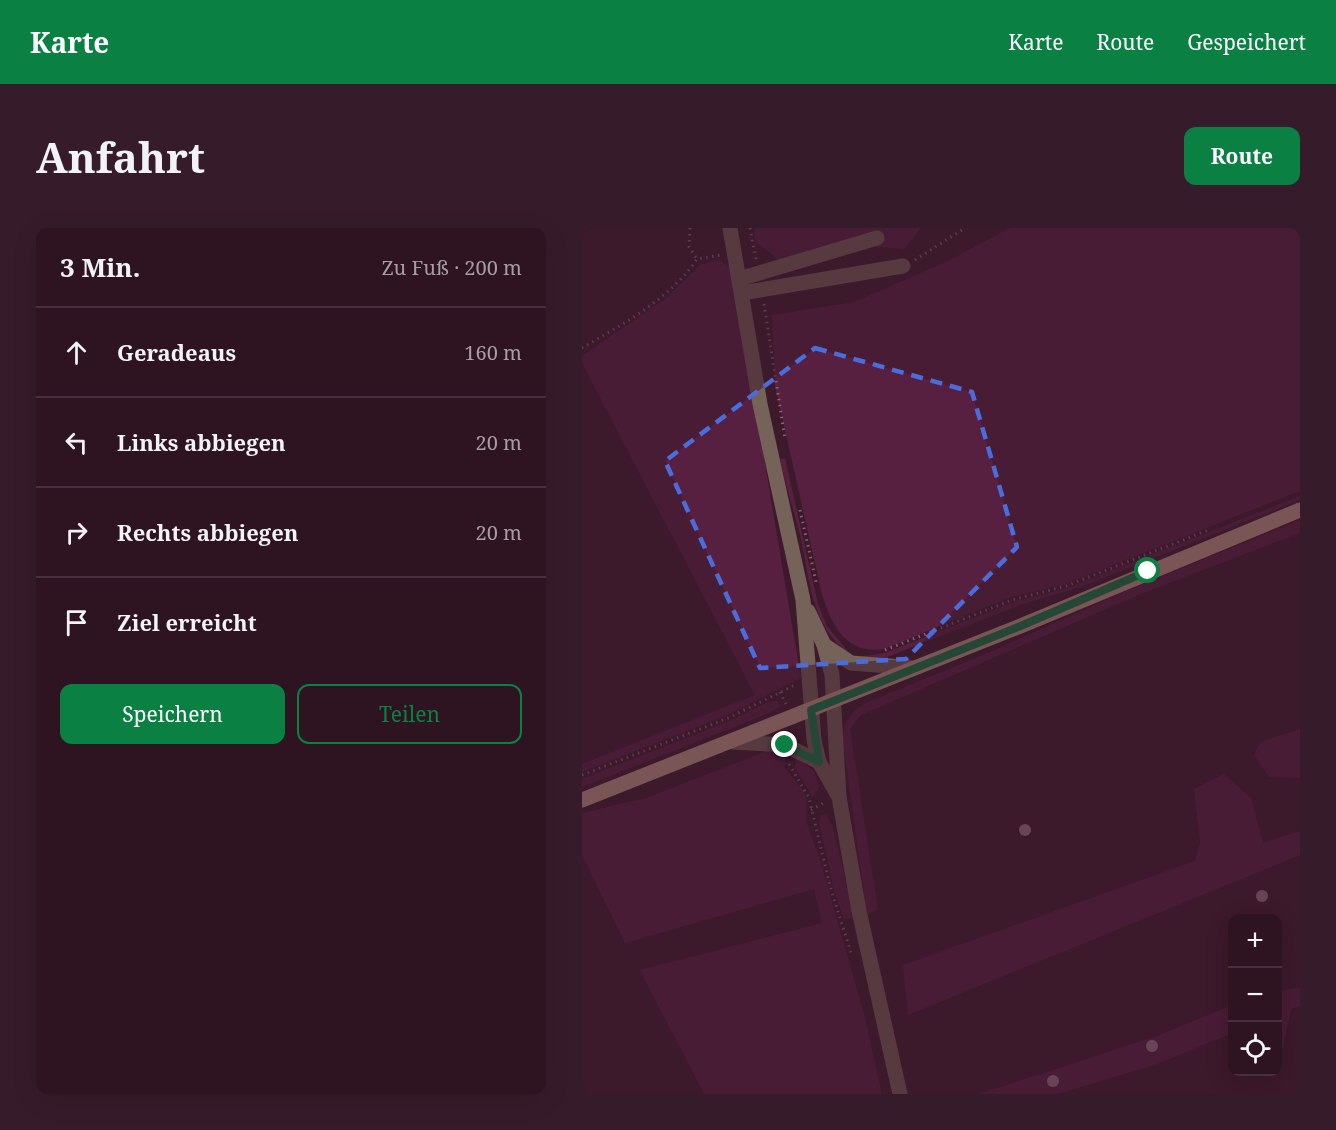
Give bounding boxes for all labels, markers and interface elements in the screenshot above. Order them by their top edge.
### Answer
text: Karte [30,23,109,61]
text: Karte [1008,28,1063,56]
text: Route [1096,28,1154,56]
text: Gespeichert [1187,28,1306,56]
button: Route [1184,127,1300,185]
text: Anfahrt [36,128,205,185]
text: 3 Min. [60,249,140,285]
text: Zu Fuß · 200 m [382,254,522,281]
icon: ahead [60,336,93,369]
text: Geradeaus [117,337,236,367]
text: 160 m [464,339,522,366]
icon: left [60,426,93,459]
text: Links abbiegen [117,427,286,457]
text: 20 m [476,429,522,456]
icon: right [60,516,93,549]
text: Rechts abbiegen [117,517,298,547]
text: 20 m [476,519,522,546]
route start [1134,557,1160,583]
icon: arrive [60,606,93,639]
text: Ziel erreicht [117,607,257,637]
button: Speichern [60,684,285,744]
button: Teilen [297,684,522,744]
route end [771,731,797,757]
map controls [1228,914,1282,1076]
button: + [1228,914,1282,968]
button: − [1228,968,1282,1022]
button: locate [1228,1022,1282,1076]

